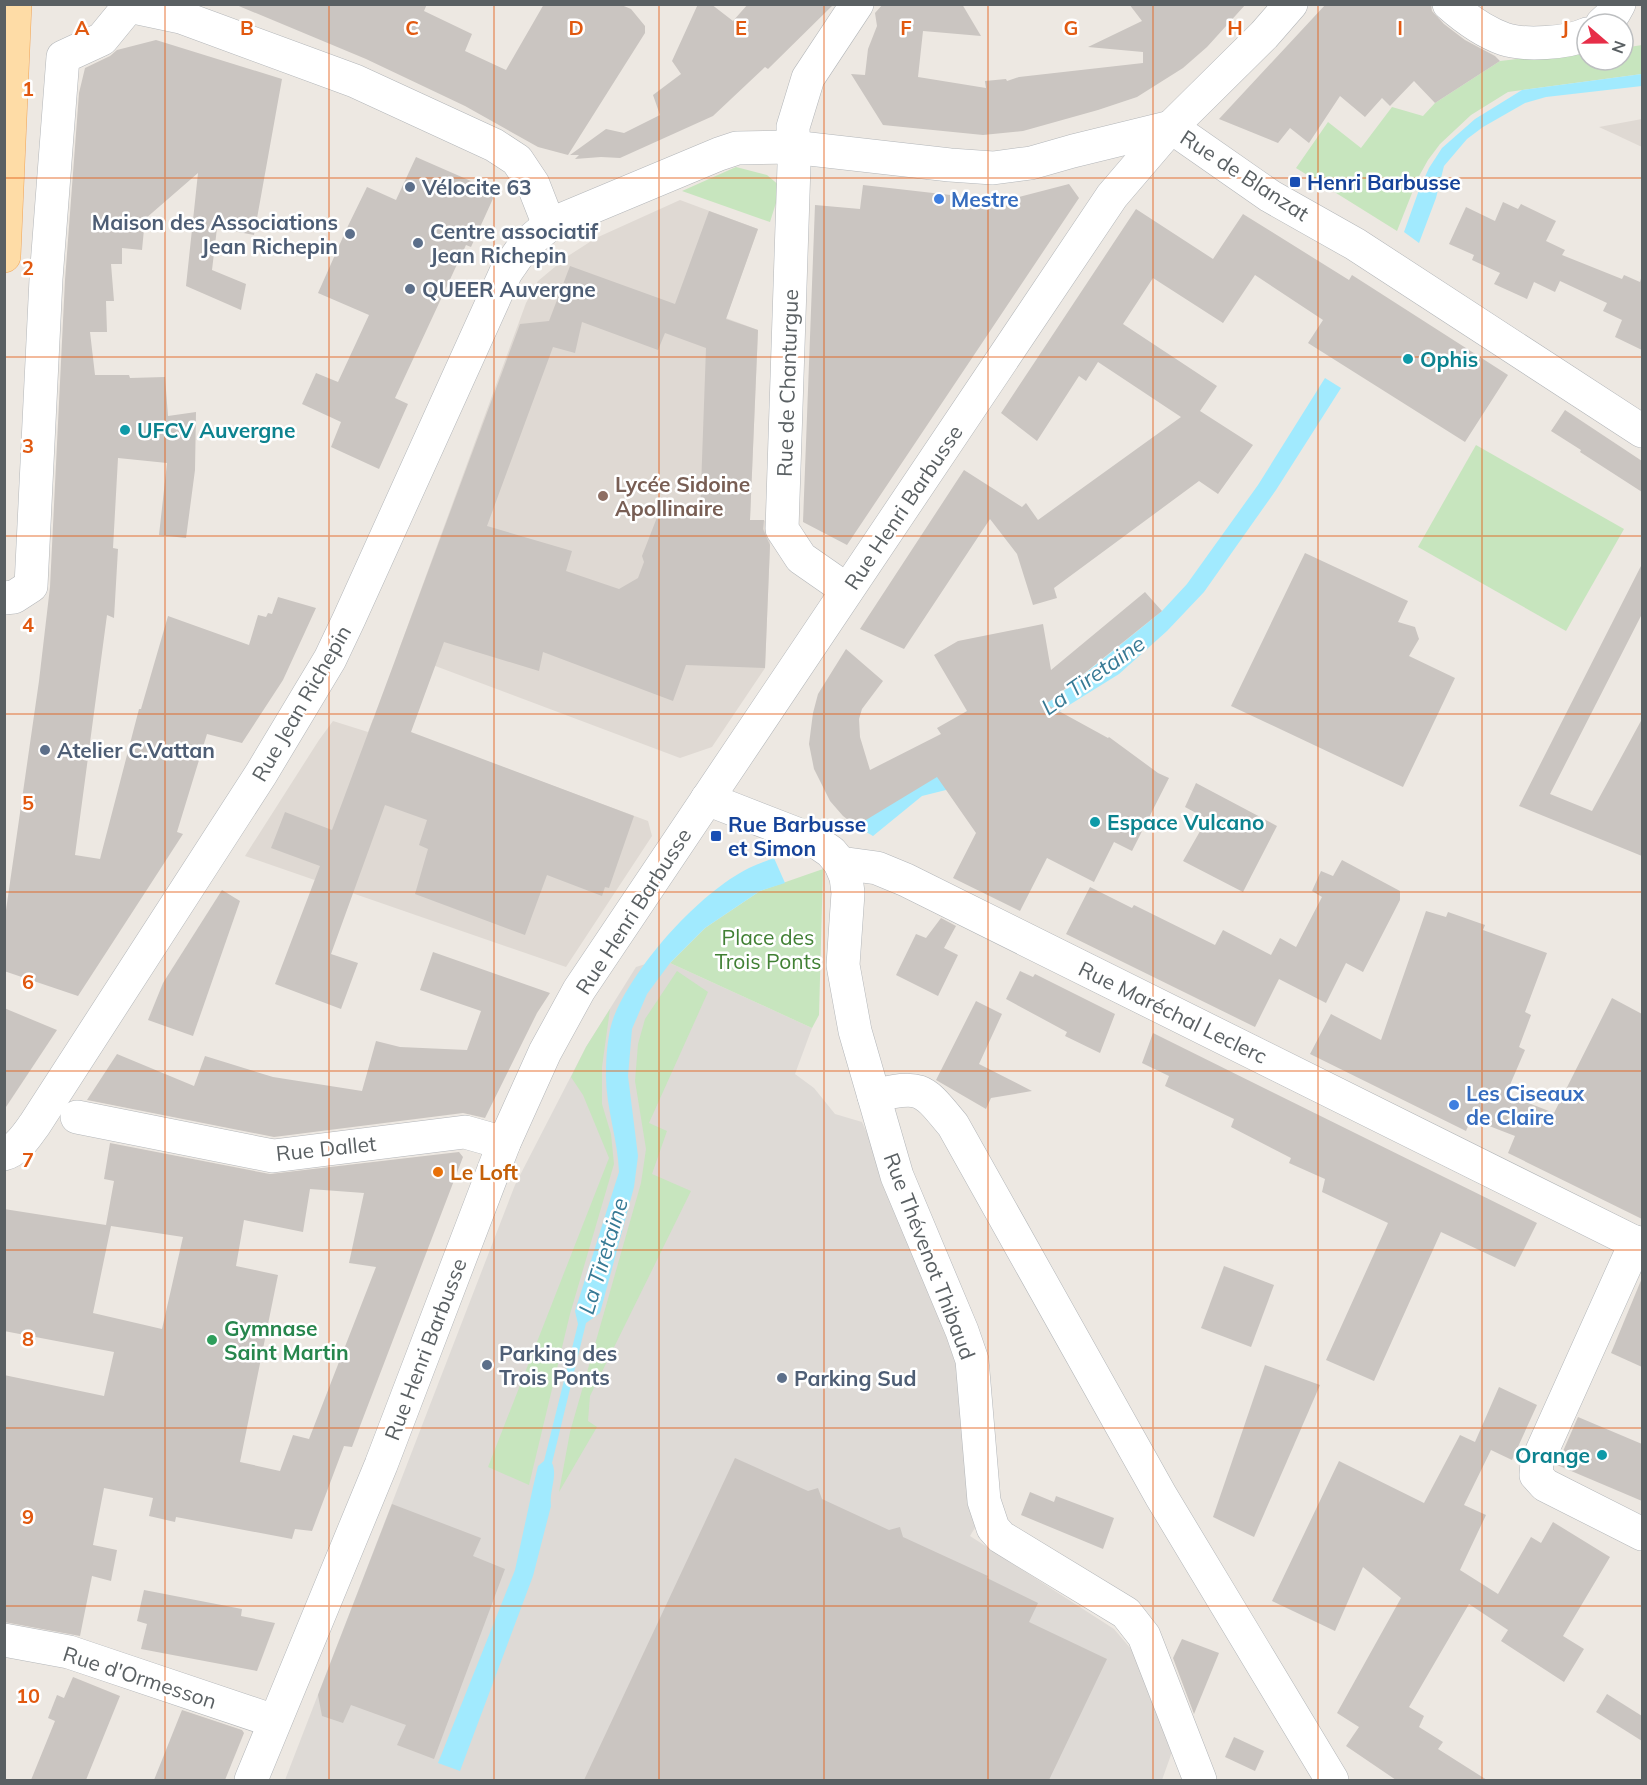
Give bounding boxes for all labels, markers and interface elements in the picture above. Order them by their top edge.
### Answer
north arrow [1575,12,1635,72]
text: A [75,15,90,40]
text: B [240,15,254,40]
text: C [405,15,419,40]
text: D [568,15,584,40]
text: E [735,15,747,40]
text: F [900,15,912,40]
text: G [1064,15,1078,40]
text: H [1227,15,1243,40]
text: I [1397,15,1403,40]
text: J [1561,15,1569,40]
text: N [1608,38,1631,56]
text: 1 [22,76,34,101]
street label: Rue de Blanzat [1176,124,1314,226]
place label: Henri Barbusse [1307,169,1461,195]
place label: Vélocite 63 [421,174,532,200]
marker: Henri Barbusse [1288,175,1302,189]
marker: Vélocite 63 [403,180,417,194]
place label: Mestre [951,186,1019,212]
marker: Mestre [932,192,946,206]
place label: Maison des Associations Jean Richepin [92,209,338,259]
place label: Centre associatif Jean Richepin [430,218,599,268]
marker: Maison des Associations Jean Richepin [343,227,357,241]
marker: Centre associatif Jean Richepin [411,236,425,250]
text: 2 [22,255,34,280]
place label: QUEER Auvergne [422,276,596,302]
marker: QUEER Auvergne [403,282,417,296]
street label: Rue de Chanturgue [771,289,803,477]
place label: Ophis [1420,346,1478,372]
marker: Ophis [1401,352,1415,366]
place label: UFCV Auvergne [137,417,296,443]
street label: Rue Henri Barbusse [838,420,968,594]
marker: UFCV Auvergne [118,423,132,437]
text: 3 [22,433,34,458]
place label: Lycée Sidoine Apollinaire [615,471,750,521]
marker: Lycée Sidoine Apollinaire [596,489,610,503]
text: 4 [22,612,34,637]
street label: Rue Jean Richepin [246,620,356,786]
water label: La Tiretaine [1036,629,1150,721]
place label: Atelier C.Vattan [57,737,215,763]
marker: Atelier C.Vattan [38,743,52,757]
text: 5 [22,790,34,815]
place label: Espace Vulcano [1107,809,1264,835]
place label: Rue Barbusse et Simon [728,811,866,861]
marker: Espace Vulcano [1088,815,1102,829]
street label: Rue Henri Barbusse [570,823,696,999]
marker: Rue Barbusse et Simon [709,829,723,843]
park label: Place des Trois Ponts [715,924,821,974]
street label: Rue Maréchal Leclerc [1075,955,1271,1069]
text: 6 [22,969,34,994]
place label: Les Ciseaux de Claire [1466,1080,1585,1130]
marker: Les Ciseaux de Claire [1447,1098,1461,1112]
street label: Rue Dallet [275,1130,377,1166]
text: 7 [22,1147,34,1172]
street label: Rue Thévenot Thibaud [879,1149,981,1363]
place label: Le Loft [450,1159,518,1185]
marker: Le Loft [431,1165,445,1179]
water label: La Tiretaine [572,1194,634,1318]
street label: Rue Henri Barbusse [378,1254,472,1444]
place label: Gymnase Saint Martin [224,1315,349,1365]
text: 8 [22,1326,34,1351]
marker: Gymnase Saint Martin [205,1333,219,1347]
place label: Parking des Trois Ponts [499,1340,617,1390]
marker: Parking des Trois Ponts [480,1358,494,1372]
place label: Parking Sud [794,1365,916,1391]
marker: Parking Sud [775,1371,789,1385]
place label: Orange [1515,1442,1590,1468]
marker: Orange [1595,1448,1609,1462]
text: 9 [22,1504,34,1529]
street label: Rue d'Ormesson [60,1640,220,1714]
text: 10 [16,1683,40,1708]

